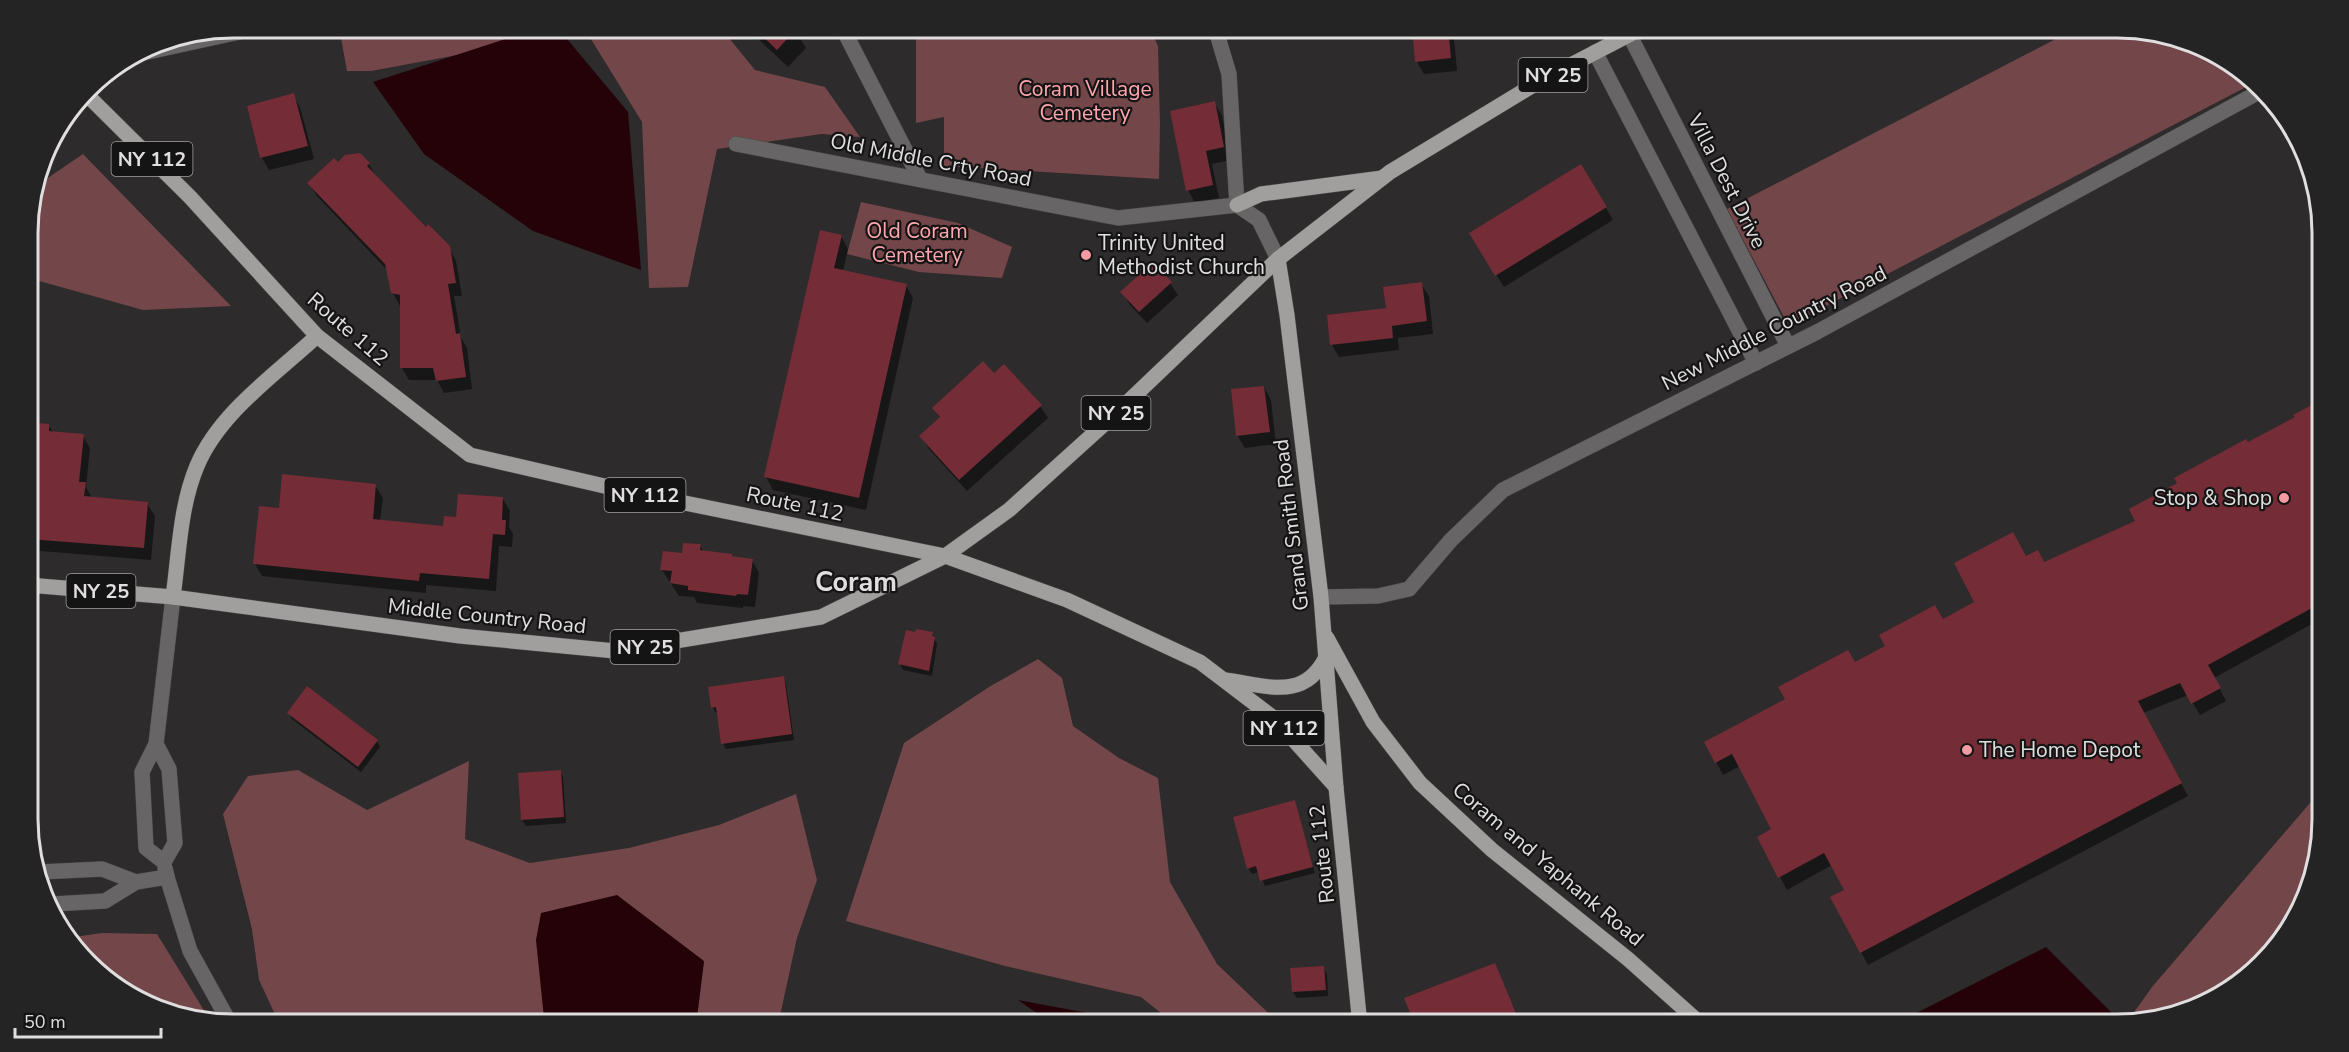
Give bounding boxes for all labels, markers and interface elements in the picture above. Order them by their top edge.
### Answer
road number: NY 25 [1518,58,1588,92]
park label: Coram Village Cemetery [1018,75,1152,127]
street label: Villa Dest Drive [1681,108,1773,253]
street label: Old Middle Crty Road [828,127,1034,193]
road number: NY 112 [112,142,192,176]
park label: Old Coram Cemetery [866,217,968,269]
place label: Trinity United Methodist Church [1098,229,1265,281]
marker: Trinity United Methodist Church [1079,248,1093,262]
street label: New Middle Country Road [1657,259,1891,397]
street label: Route 112 [301,286,395,372]
road number: NY 25 [1082,396,1150,430]
street label: Grand Smith Road [1267,438,1315,612]
road number: NY 112 [604,478,686,512]
street label: Route 112 [744,480,846,528]
place label: Stop & Shop [2154,484,2272,512]
marker: Stop & Shop [2277,491,2291,505]
district label: Coram [815,564,897,601]
road number: NY 25 [66,574,136,608]
street label: Middle Country Road [386,592,588,640]
road number: NY 25 [610,630,680,664]
road number: NY 112 [1244,711,1324,745]
place label: The Home Depot [1979,736,2141,764]
marker: The Home Depot [1960,743,1974,757]
street label: Coram and Yaphank Road [1446,776,1650,952]
street label: Route 112 [1303,803,1341,905]
scale bar [15,1001,160,1039]
text: 50 m [24,1010,66,1034]

